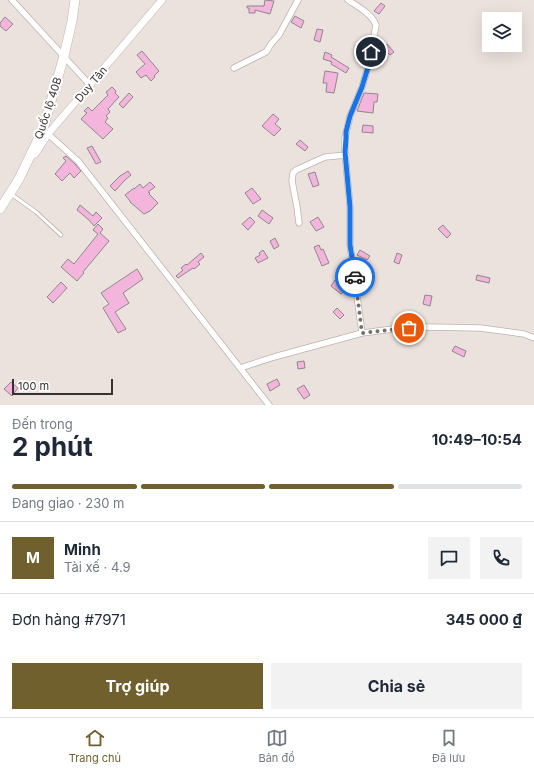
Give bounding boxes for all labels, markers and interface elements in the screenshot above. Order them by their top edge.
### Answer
map controls [482,12,522,52]
button: layers [482,12,522,52]
pin [354,35,388,69]
icon: home [360,41,382,63]
street label: Duy Tân [72,63,110,105]
street label: Quốc lộ 40B [31,75,65,141]
courier [335,257,375,297]
icon: car [344,266,366,288]
pin [392,311,426,345]
icon: bag [398,317,420,339]
scale bar [12,377,113,396]
text: 100 m [18,379,49,393]
text: Đến trong [12,416,73,432]
text: 10:49–10:54 [432,430,522,449]
text: 2 phút [12,431,93,462]
text: Đang giao · 230 m [12,495,124,511]
button: chat [428,537,470,579]
button: phone [480,537,522,579]
text: Minh [64,540,101,559]
text: M [26,548,40,567]
text: Tài xế · 4.9 [64,559,131,575]
text: Đơn hàng #7971 [12,610,126,629]
text: 345 000 ₫ [446,610,522,629]
button: Trợ giúp [12,663,263,709]
button: Chia sẻ [271,663,522,709]
tab: Trang chủ [69,727,121,765]
tab: Bản đồ [258,727,295,765]
tab: Đã lưu [432,727,465,765]

